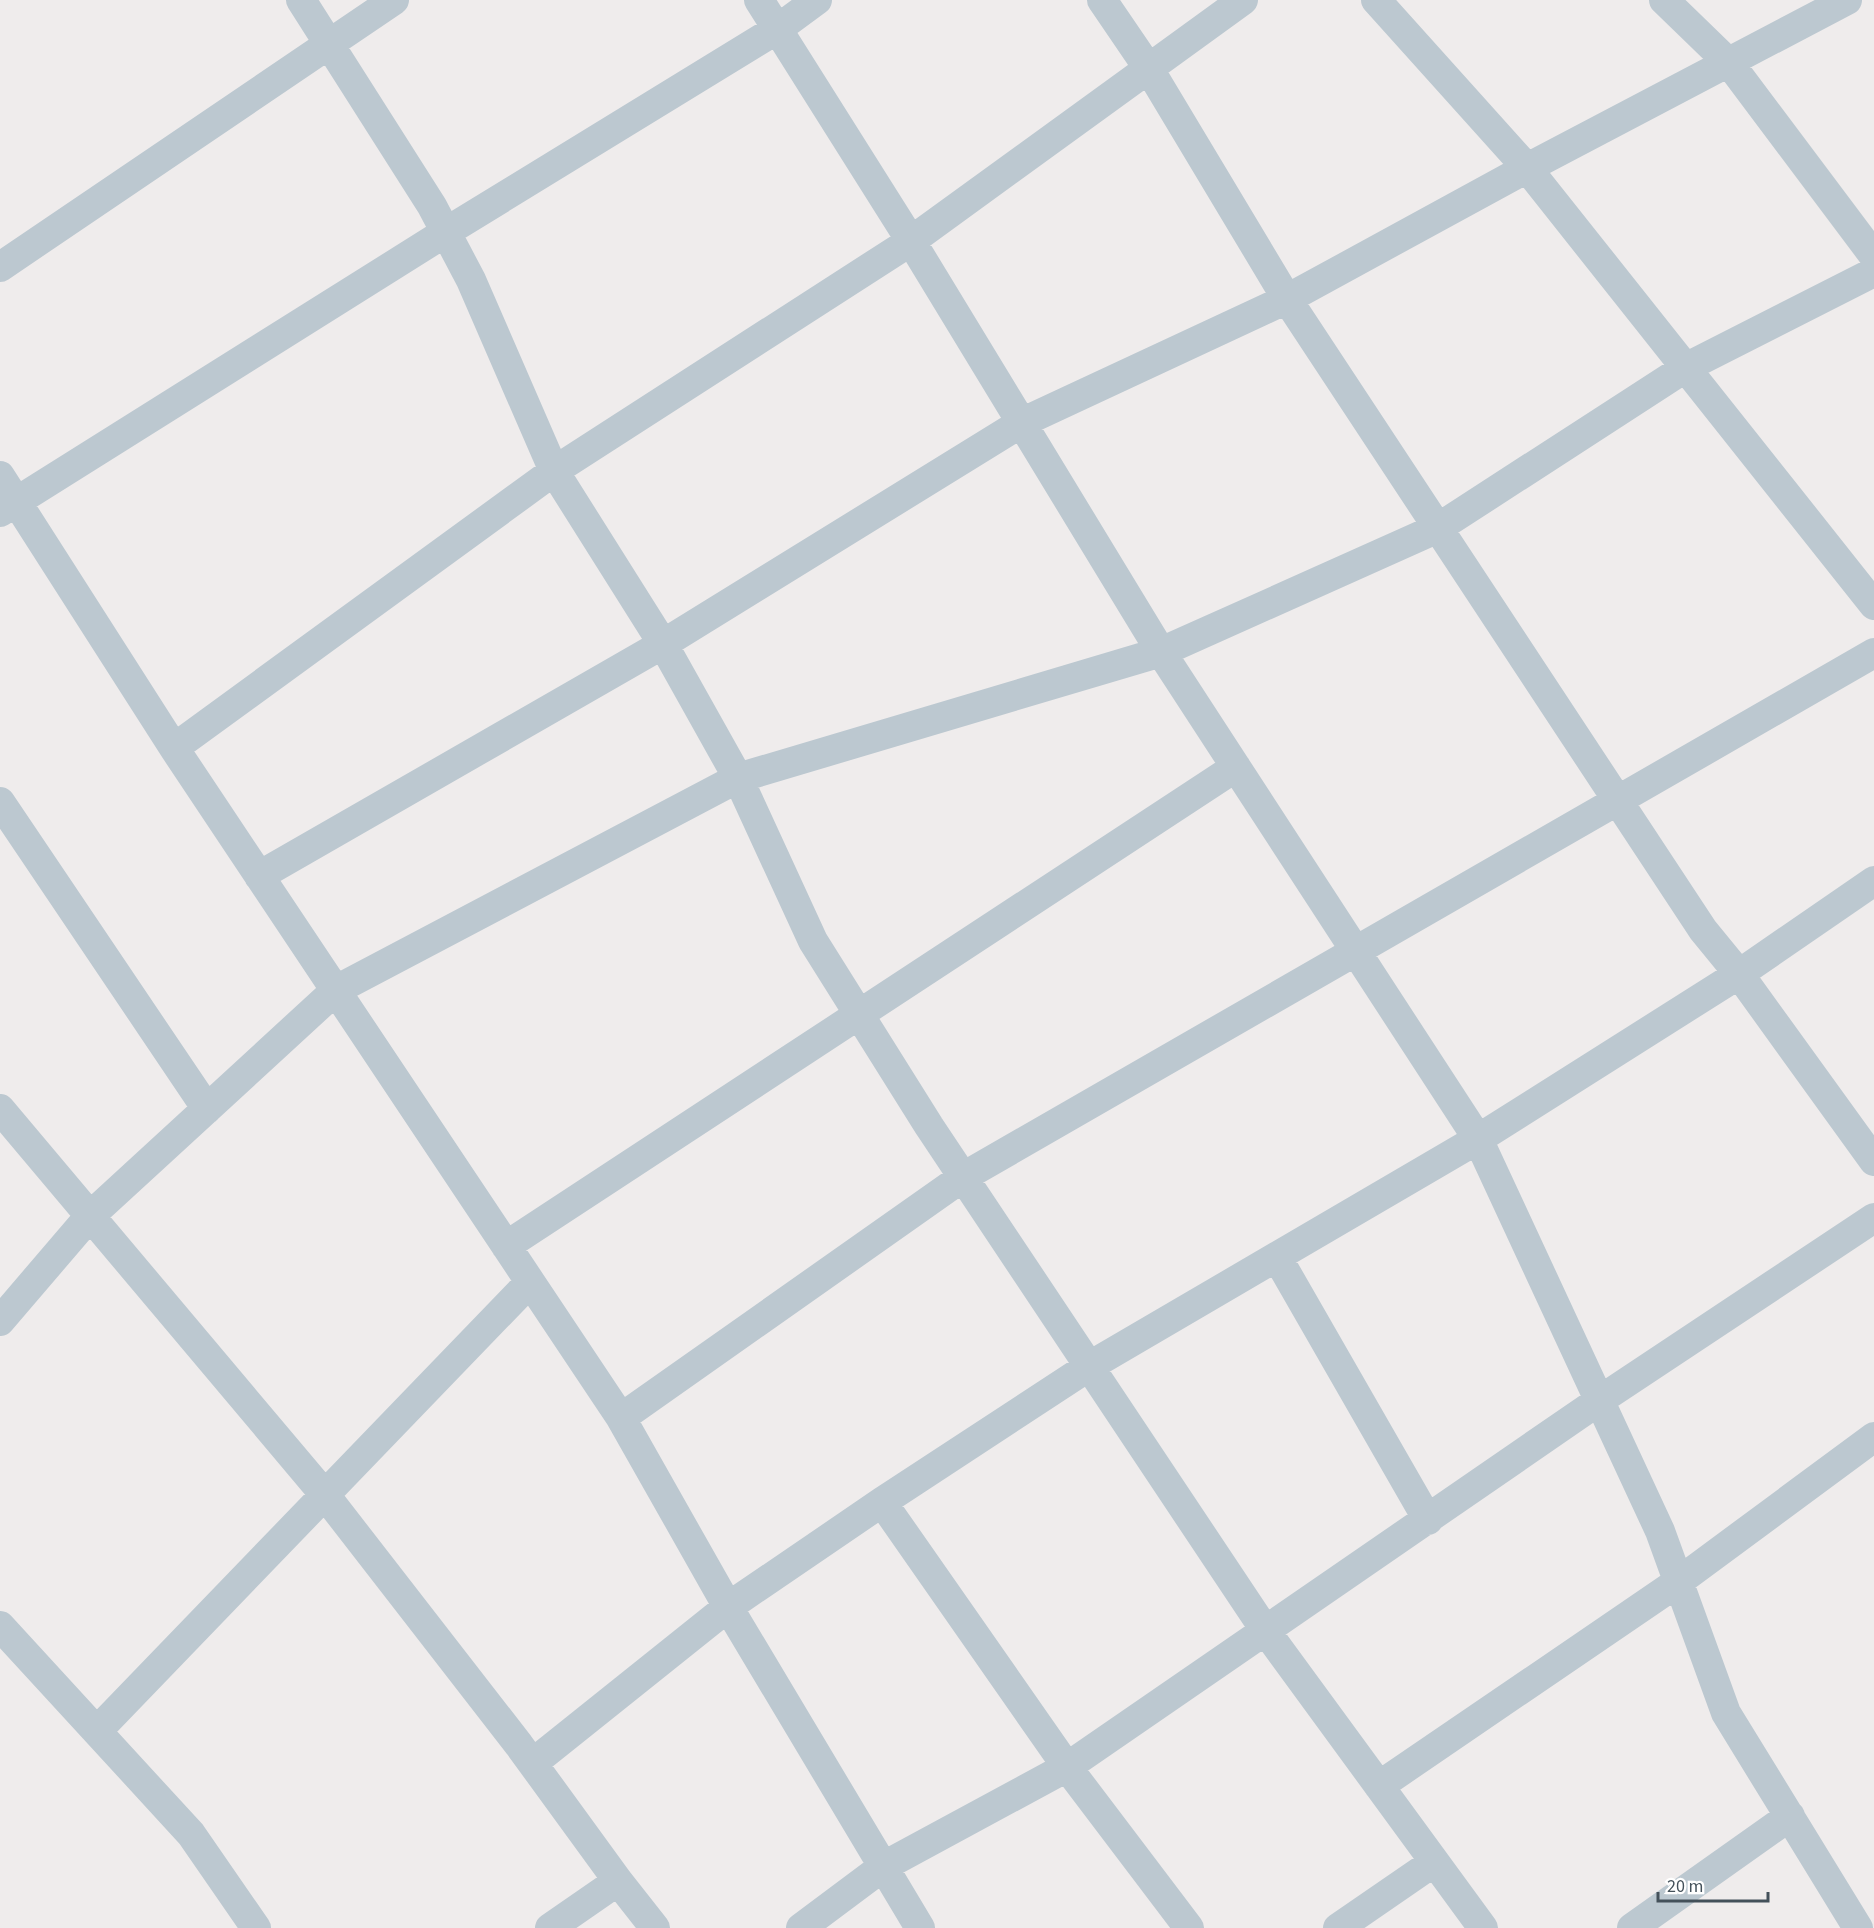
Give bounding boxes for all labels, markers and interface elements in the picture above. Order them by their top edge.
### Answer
scale bar [1658,1865,1768,1903]
text: 20 m [1667,1874,1703,1899]

